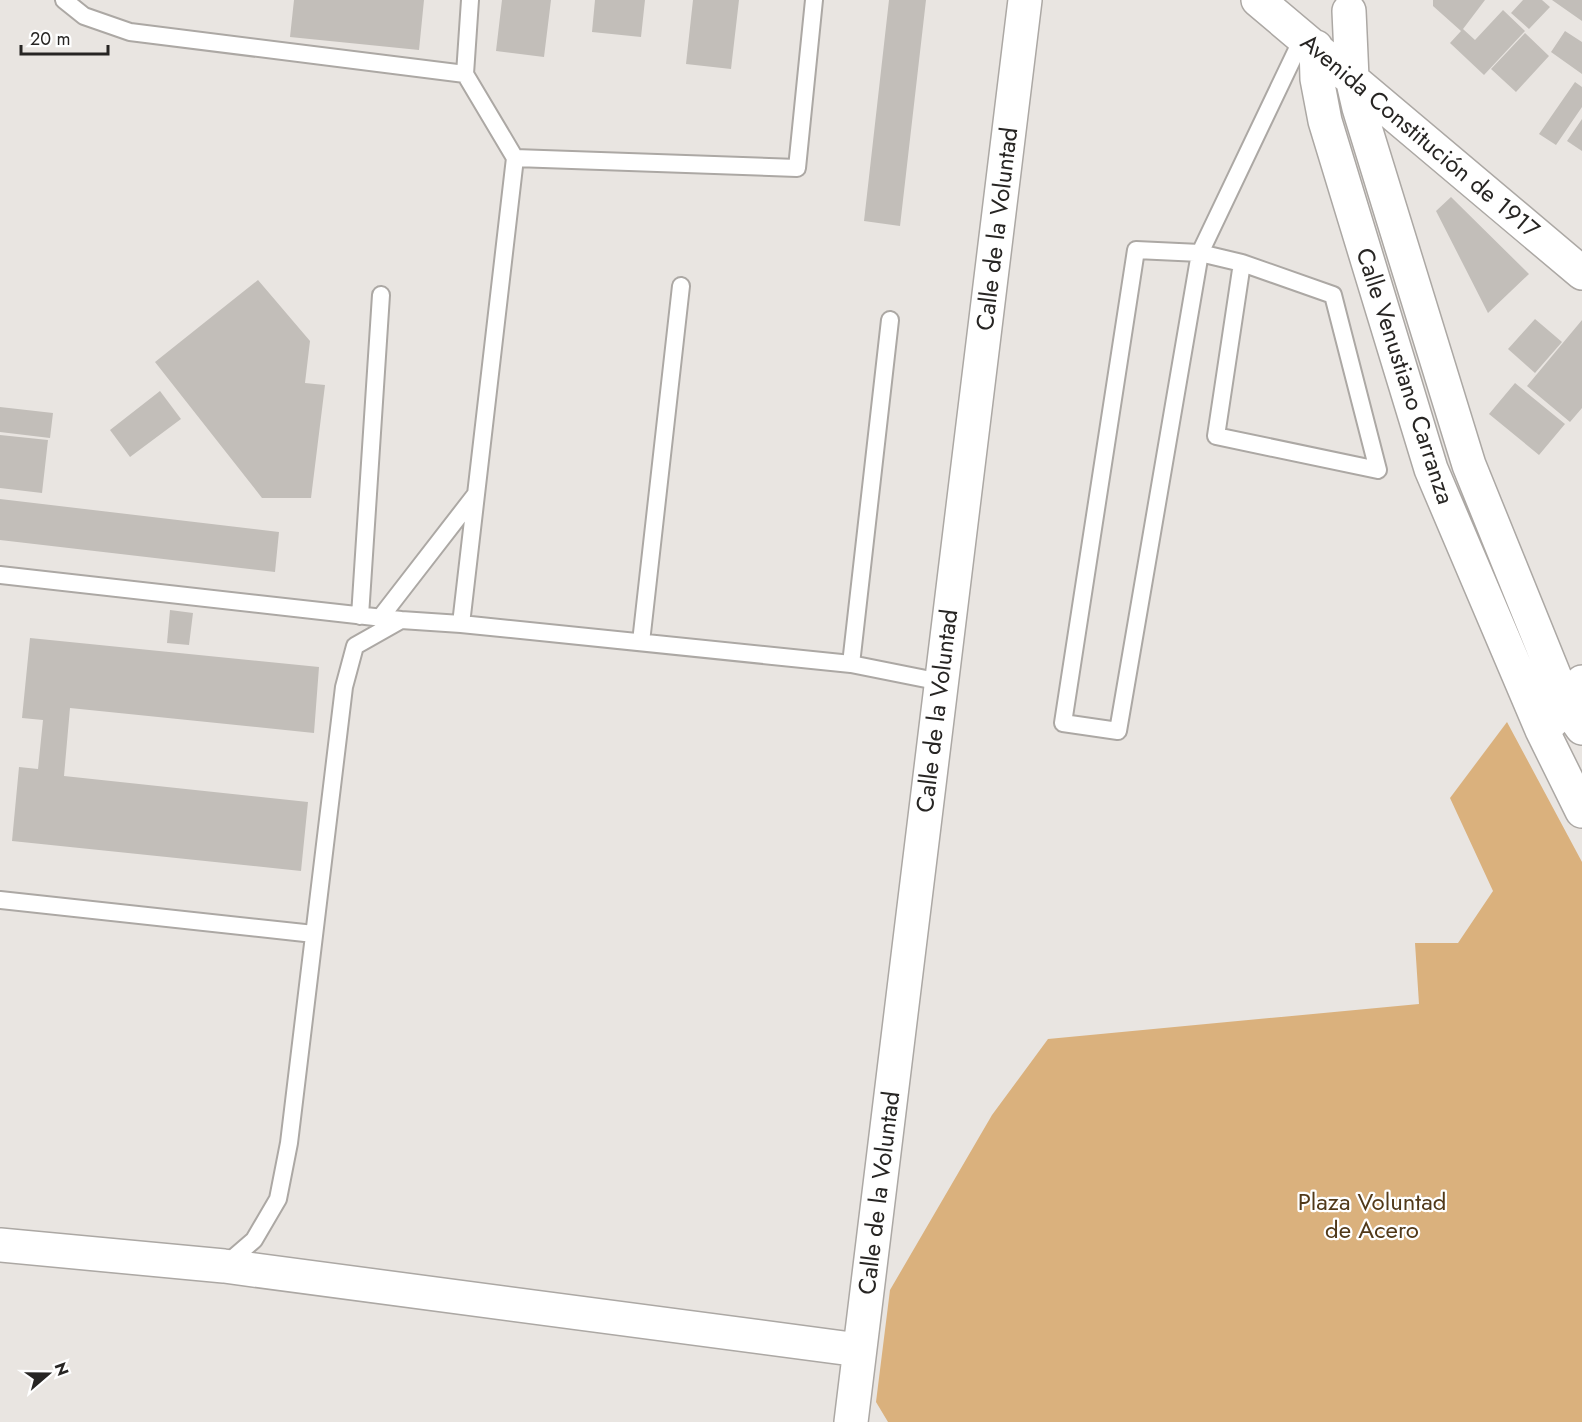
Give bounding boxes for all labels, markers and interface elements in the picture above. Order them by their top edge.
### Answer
scale bar [21,18,108,56]
street label: Avenida Constitución de 1917 [1293,25,1548,247]
text: 20 m [30,26,70,52]
street label: Calle de la Voluntad [967,125,1026,333]
street label: Calle Venustiano Carranza [1348,243,1463,508]
street label: Calle de la Voluntad [907,607,966,815]
street label: Calle de la Voluntad [849,1089,908,1297]
park label: Plaza Voluntad de Acero [1298,1184,1446,1247]
north arrow [18,1344,78,1404]
text: N [49,1359,75,1379]

